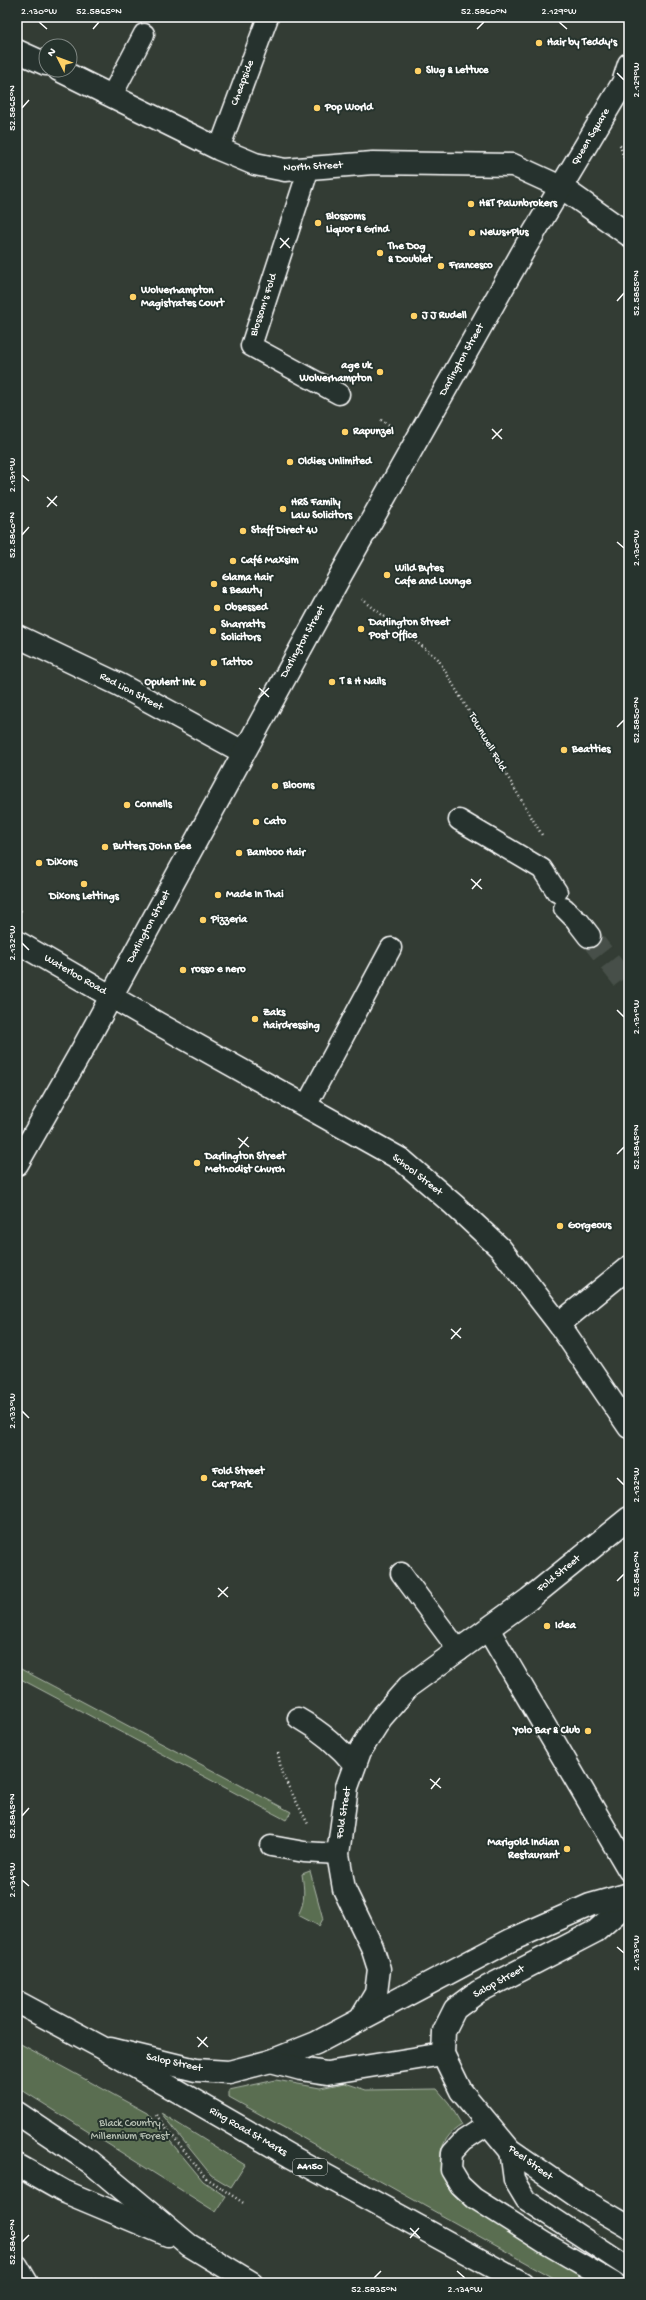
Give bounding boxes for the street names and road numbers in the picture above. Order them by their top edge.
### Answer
street label: Cheapside [229,58,257,107]
street label: Queen Square [569,106,613,168]
street label: North Street [283,159,344,175]
street label: Blossom's Fold [248,271,280,339]
street label: Darlington Street [437,320,488,399]
street label: Darlington Street [278,602,329,681]
street label: Red Lion Street [97,670,166,714]
street label: Townwell Fold [465,710,509,775]
street label: Darlington Street [124,887,174,966]
street label: Waterloo Road [42,952,110,998]
street label: School Street [389,1152,446,1199]
street label: Fold Street [534,1552,584,1596]
street label: Fold Street [334,1785,354,1841]
street label: Salop Street [471,1962,528,2001]
street label: Salop Street [145,2051,204,2075]
street label: Ring Road St Marks [207,2105,290,2160]
street label: Peel Street [505,2142,556,2184]
road number: A4150 [293,2159,327,2175]

